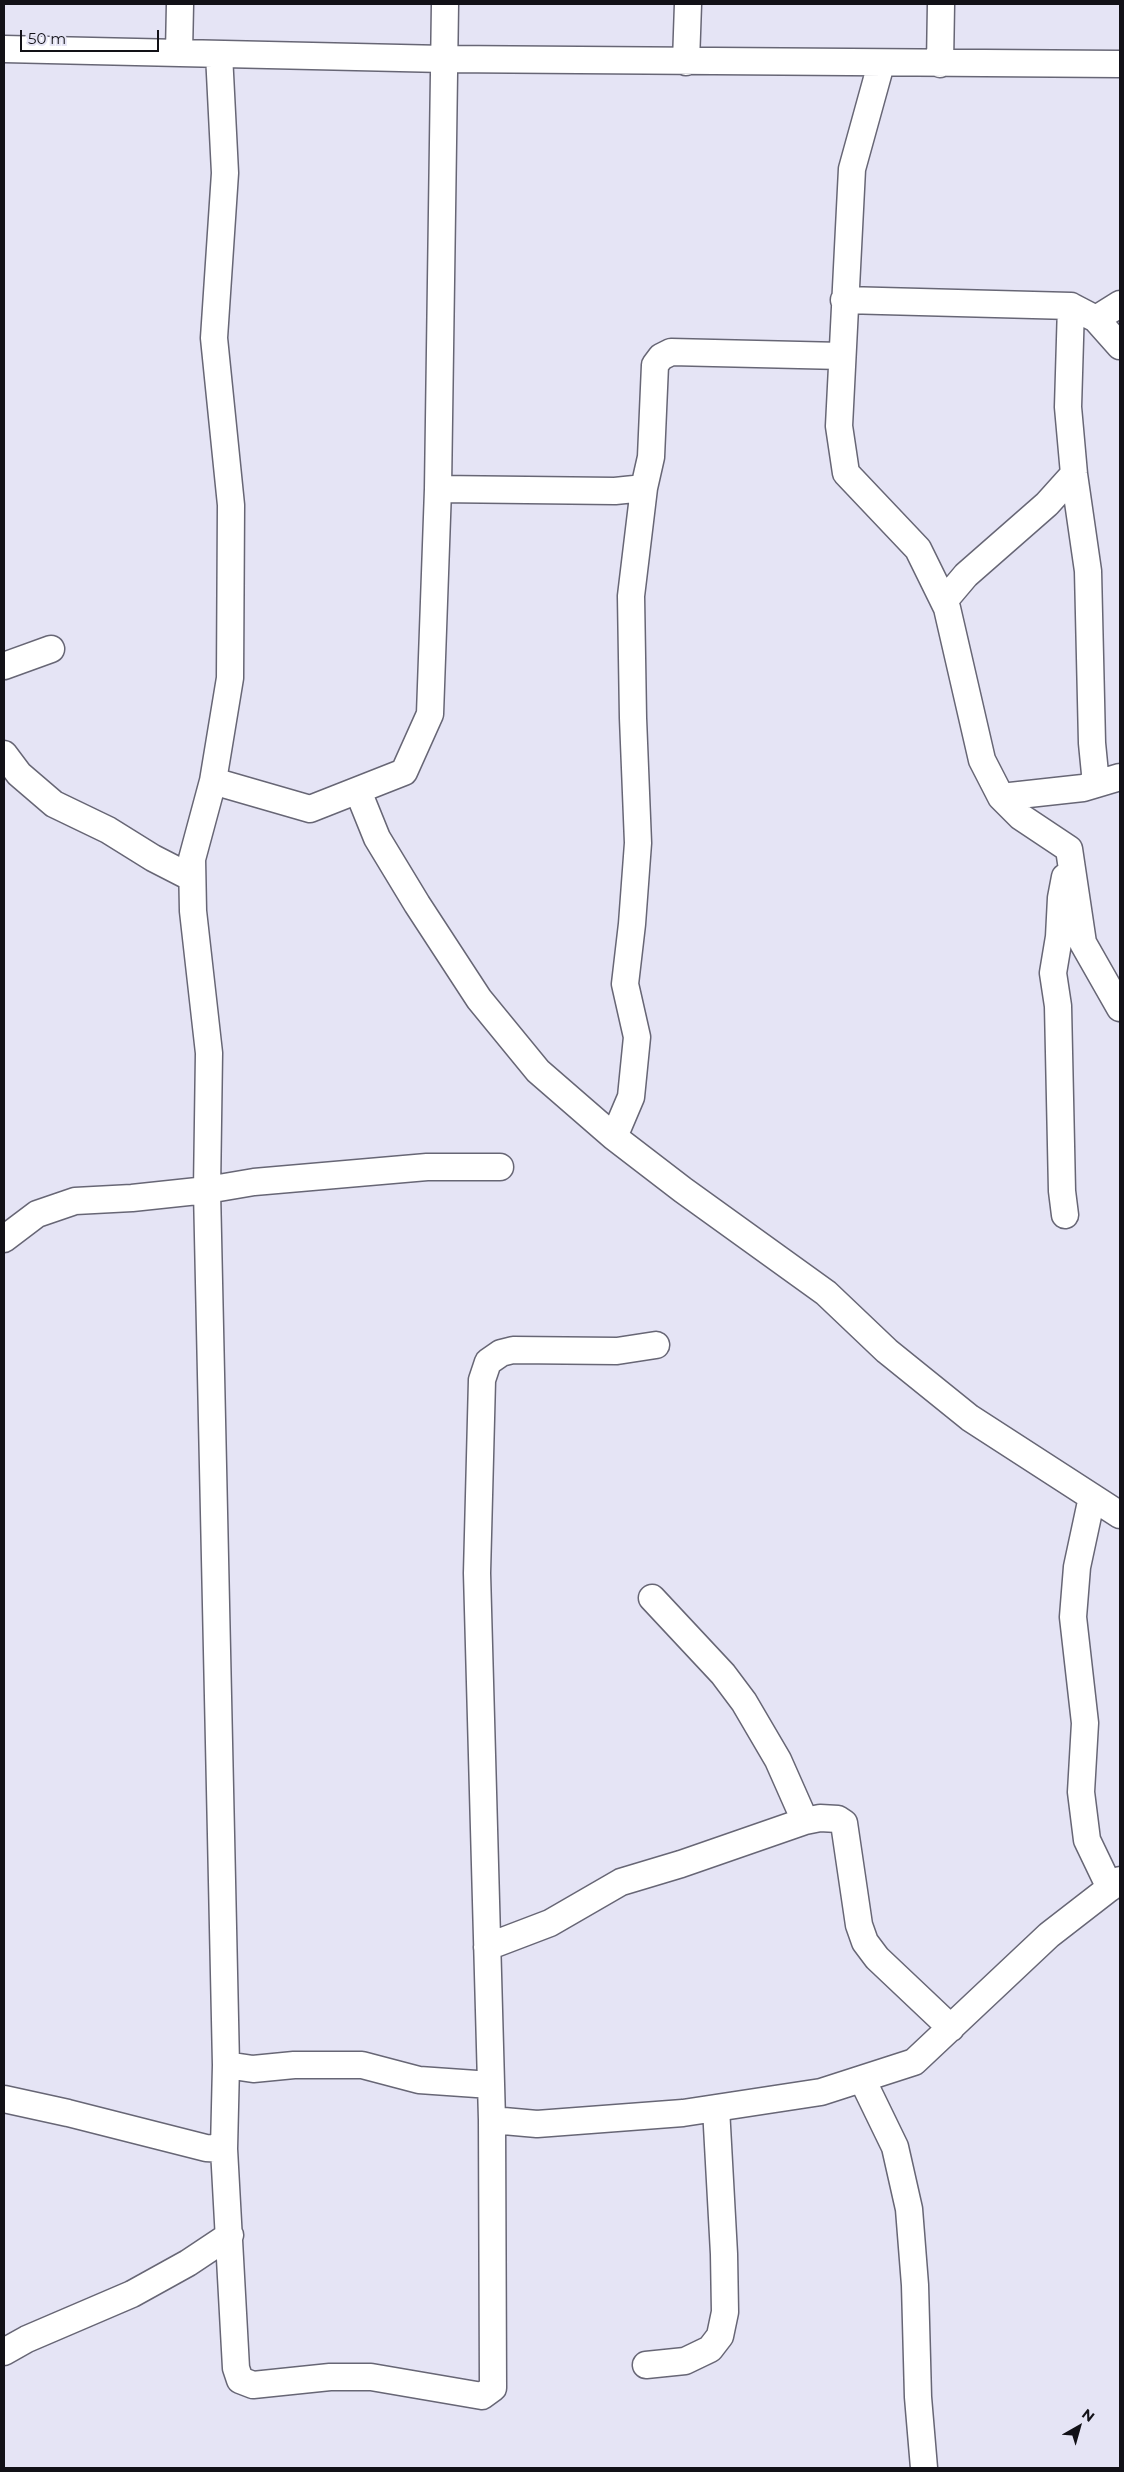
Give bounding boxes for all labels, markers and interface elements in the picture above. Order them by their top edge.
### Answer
scale bar [22,20,161,52]
text: 50 m [28,29,66,48]
north arrow [1054,2402,1104,2452]
text: N [1078,2405,1098,2426]

